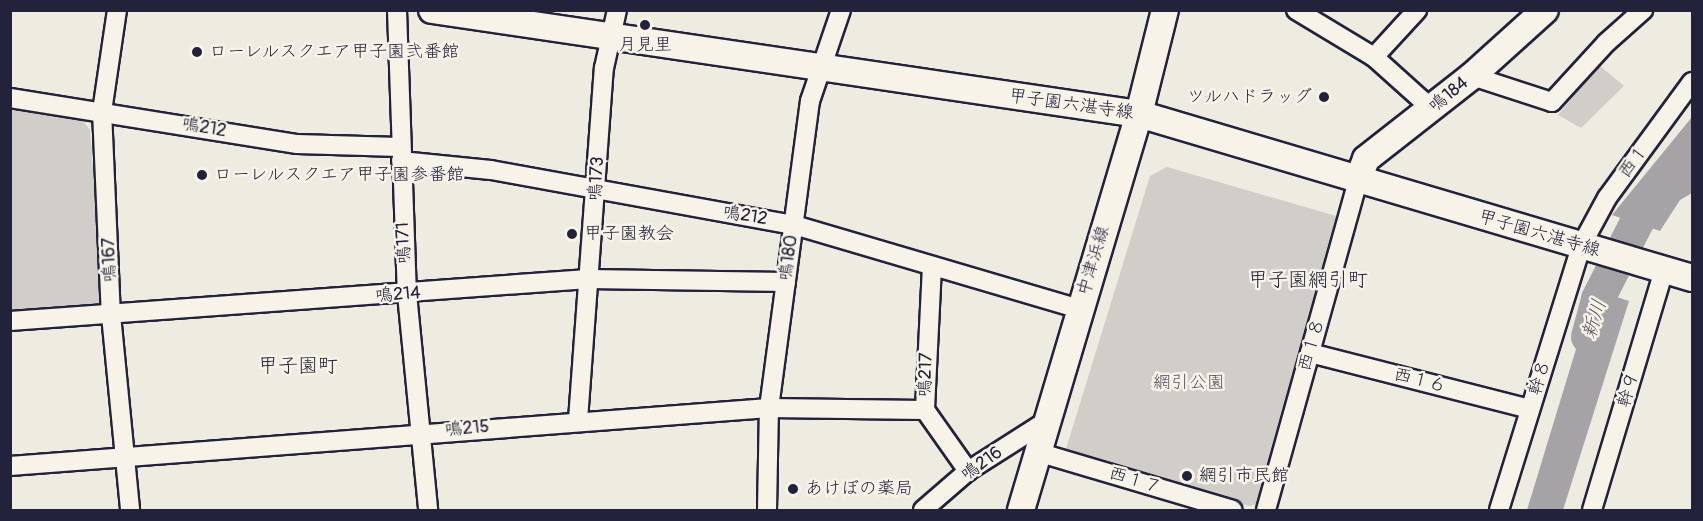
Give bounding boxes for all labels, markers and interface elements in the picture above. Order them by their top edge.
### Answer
marker: 月見里 [638,18,652,32]
place label: 月見里 [618,34,672,56]
place label: ローレルスクエア甲子園弐番館 [209,41,461,63]
marker: ローレルスクエア甲子園弐番館 [190,45,204,59]
street label: 鳴184 [1425,73,1473,117]
street label: 甲子園六湛寺線 [1007,86,1135,124]
place label: ツルハドラッグ [1186,86,1312,108]
marker: ツルハドラッグ [1317,90,1331,104]
street label: 鳴212 [180,113,228,143]
street label: 西１ [1615,141,1653,183]
street label: 鳴173 [585,156,609,202]
place label: ローレルスクエア甲子園参番館 [214,164,466,186]
marker: ローレルスクエア甲子園参番館 [195,168,209,182]
street label: 鳴212 [721,201,769,231]
street label: 甲子園六湛寺線 [1475,206,1603,262]
street label: 鳴171 [392,222,416,264]
place label: 甲子園教会 [584,223,674,245]
street label: 中津浜線 [1073,223,1115,299]
marker: 甲子園教会 [565,227,579,241]
street label: 鳴180 [775,234,803,282]
street label: 鳴167 [98,237,122,283]
district label: 甲子園網引町 [1248,267,1368,291]
street label: 鳴214 [375,283,421,307]
water label: 新川 [1577,296,1611,342]
street label: 西１８ [1294,316,1330,374]
street label: 鳴217 [914,352,938,398]
district label: 甲子園町 [258,353,338,377]
street label: 幹８ [1524,358,1556,398]
street label: 西１６ [1391,364,1449,398]
street label: 幹９ [1613,370,1645,410]
park label: 網引公園 [1153,372,1225,394]
street label: 鳴215 [444,416,490,442]
street label: 鳴216 [957,442,1007,486]
street label: 西１７ [1106,463,1164,499]
place label: 網引市民館 [1199,465,1289,487]
marker: 網引市民館 [1180,469,1194,483]
place label: あけぼの薬局 [805,478,913,500]
marker: あけぼの薬局 [786,482,800,496]

